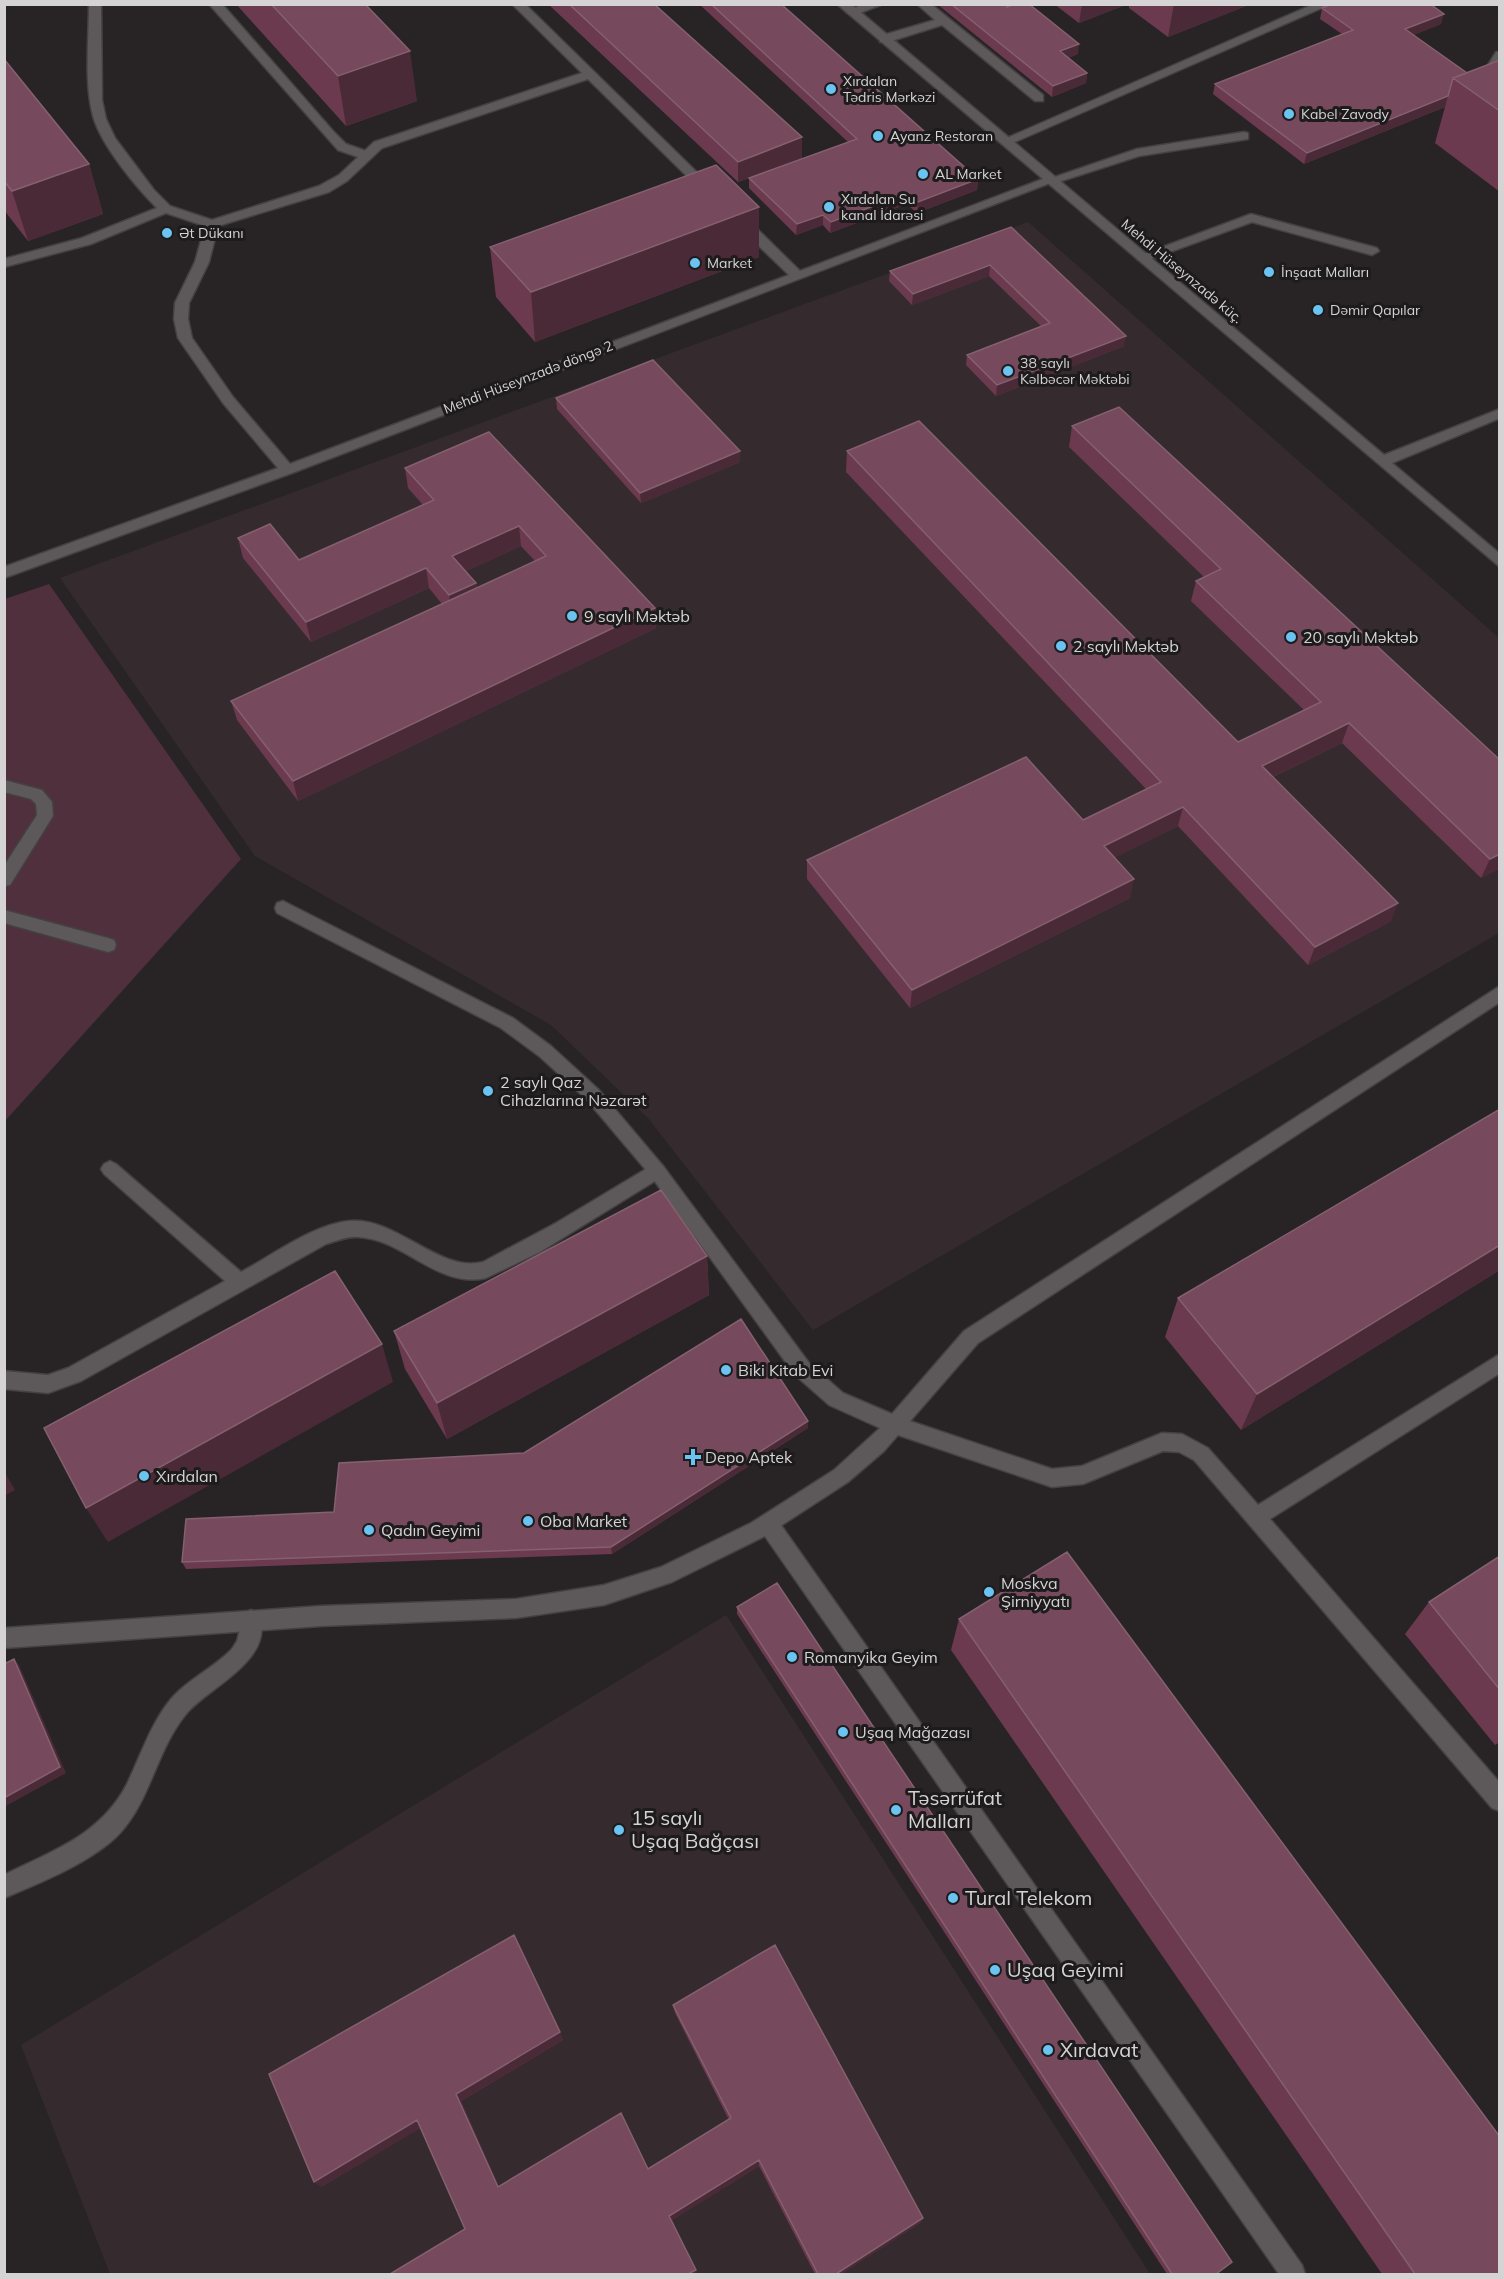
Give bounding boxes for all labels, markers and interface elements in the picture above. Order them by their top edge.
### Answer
place label: Xırdalan Tədris Mərkəzi [843,72,935,106]
marker: Xırdalan Tədris Mərkəzi [824,82,838,96]
place label: Kabel Zavody [1301,105,1390,123]
marker: Kabel Zavody [1282,107,1296,121]
place label: Ayanz Restoran [890,127,993,145]
marker: Ayanz Restoran [871,129,885,143]
place label: AL Market [935,165,1002,183]
marker: AL Market [916,167,930,181]
place label: Xırdalan Su kanal İdarəsi [841,190,923,224]
marker: Xırdalan Su kanal İdarəsi [822,200,836,214]
street label: Mehdi Hüseynzadə küç. [1118,215,1246,327]
place label: Ət Dükanı [179,224,244,242]
marker: Ət Dükanı [160,226,174,240]
place label: Market [707,254,752,272]
marker: Market [688,256,702,270]
place label: İnşaat Malları [1281,263,1369,281]
marker: İnşaat Malları [1262,265,1276,279]
place label: Dəmir Qapılar [1330,301,1421,319]
marker: Dəmir Qapılar [1311,303,1325,317]
street label: Mehdi Hüseynzadə döngə 2 [441,336,615,418]
place label: 38 saylı Kəlbəcər Məktəbi [1020,354,1130,388]
marker: 38 saylı Kəlbəcər Məktəbi [1001,364,1015,378]
place label: 9 saylı Məktəb [584,606,690,626]
marker: 9 saylı Məktəb [565,609,579,623]
place label: 20 saylı Məktəb [1303,627,1418,647]
marker: 20 saylı Məktəb [1284,630,1298,644]
place label: 2 saylı Məktəb [1073,636,1179,656]
marker: 2 saylı Məktəb [1054,639,1068,653]
place label: 2 saylı Qaz Cihazlarına Nəzarət [500,1072,647,1110]
marker: 2 saylı Qaz Cihazlarına Nəzarət [481,1084,495,1098]
place label: Biki Kitab Evi [738,1360,833,1380]
marker: Biki Kitab Evi [719,1363,733,1377]
place label: Depo Aptek [705,1447,793,1467]
marker: Depo Aptek [686,1450,700,1464]
place label: Xırdalan [156,1466,218,1486]
marker: Xırdalan [137,1469,151,1483]
place label: Oba Market [540,1511,628,1531]
marker: Oba Market [521,1514,535,1528]
place label: Qadın Geyimi [381,1520,480,1540]
marker: Qadın Geyimi [362,1523,376,1537]
place label: Moskva Şirniyyatı [1001,1573,1070,1611]
marker: Moskva Şirniyyatı [982,1585,996,1599]
place label: Romanyika Geyim [804,1647,938,1667]
marker: Romanyika Geyim [785,1650,799,1664]
place label: Uşaq Mağazası [855,1722,970,1742]
marker: Uşaq Mağazası [836,1725,850,1739]
place label: Təsərrüfat Malları [908,1785,1002,1833]
marker: Təsərrüfat Malları [889,1803,903,1817]
place label: 15 saylı Uşaq Bağçası [631,1805,759,1853]
marker: 15 saylı Uşaq Bağçası [612,1823,626,1837]
place label: Tural Telekom [965,1885,1092,1910]
marker: Tural Telekom [946,1891,960,1905]
place label: Uşaq Geyimi [1007,1957,1124,1982]
marker: Uşaq Geyimi [988,1963,1002,1977]
place label: Xırdavat [1060,2037,1138,2062]
marker: Xırdavat [1041,2043,1055,2057]

